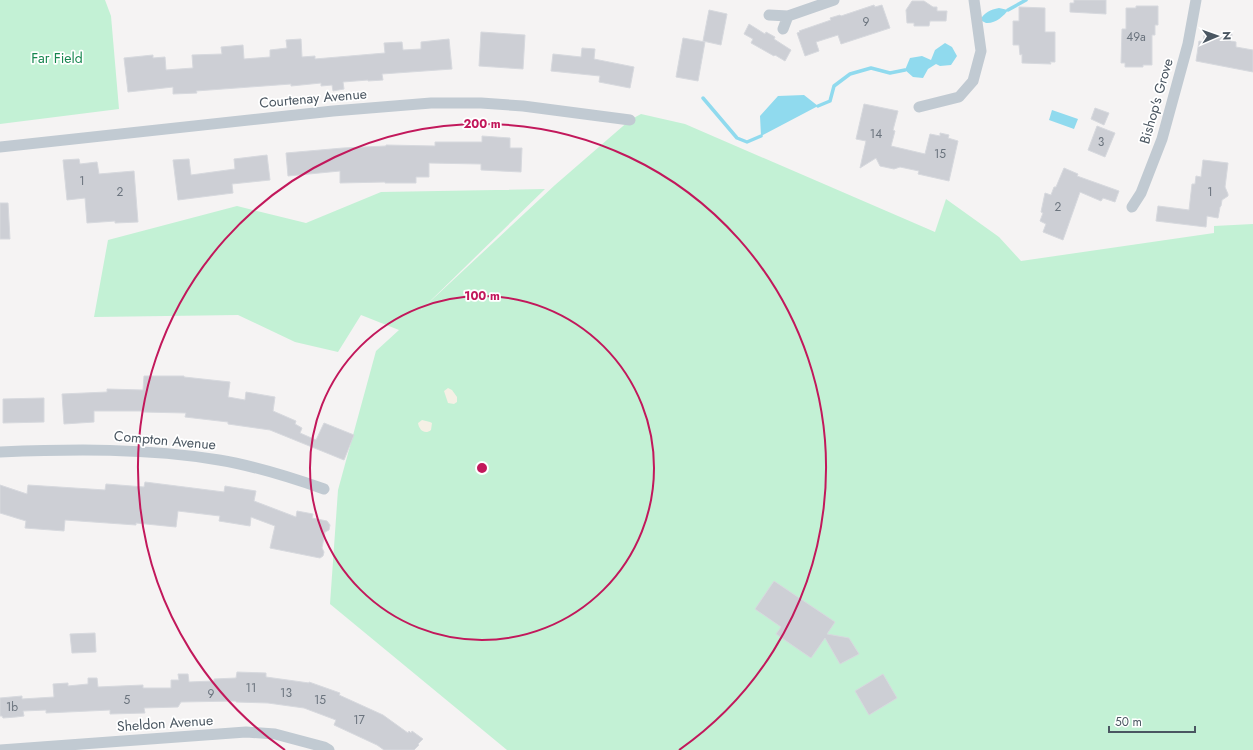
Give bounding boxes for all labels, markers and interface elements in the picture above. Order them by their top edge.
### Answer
house number: 9 [863,13,870,31]
north arrow [1197,16,1237,56]
house number: 49a [1126,28,1146,46]
text: N [1219,31,1235,40]
park label: Far Field [31,48,83,68]
street label: Bishop's Grove [1134,56,1178,146]
street label: Courtenay Avenue [258,83,368,113]
text: 200 m [463,115,501,133]
house number: 14 [870,125,882,143]
house number: 3 [1098,133,1105,151]
house number: 15 [934,145,946,163]
house number: 1 [79,172,85,190]
house number: 2 [117,183,124,201]
house number: 1 [1207,183,1213,201]
house number: 2 [1055,198,1062,216]
text: 100 m [464,287,500,305]
street label: Compton Avenue [113,426,217,454]
centre of rings [475,461,489,475]
house number: 11 [246,679,256,697]
house number: 13 [280,684,292,702]
house number: 9 [208,685,215,703]
house number: 5 [124,691,131,709]
house number: 15 [314,691,326,709]
house number: 1b [6,698,18,716]
scale bar [1109,708,1195,734]
street label: Sheldon Avenue [116,710,214,736]
house number: 17 [353,711,366,729]
text: 50 m [1115,713,1142,731]

